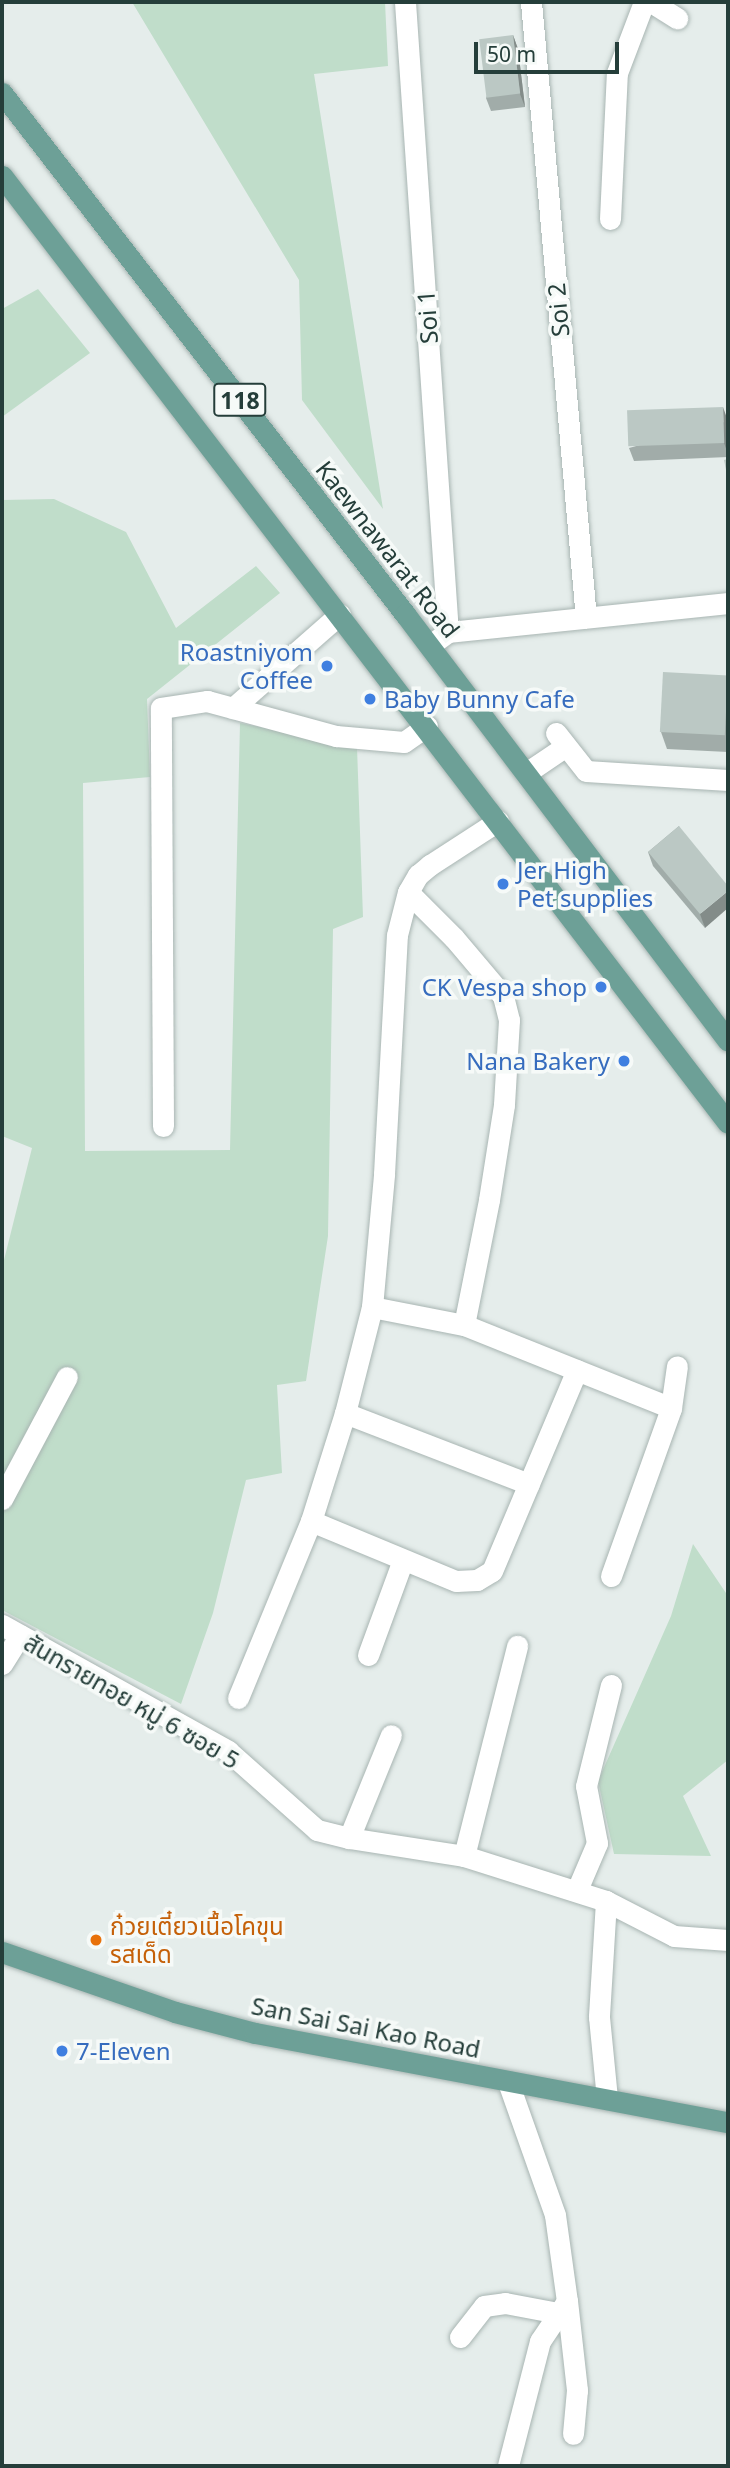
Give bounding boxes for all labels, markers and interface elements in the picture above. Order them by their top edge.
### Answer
scale bar [478,28,623,72]
text: 50 m [487,40,536,68]
street label: Soi 2 [541,282,575,338]
street label: Soi 1 [411,289,443,345]
road number: 118 [212,380,268,420]
street label: Kaewnawarat Road [310,455,466,643]
place label: Roastniyom Coffee [180,638,313,694]
marker: Roastniyom Coffee [319,658,335,674]
place label: Baby Bunny Cafe [384,685,575,713]
marker: Baby Bunny Cafe [362,691,378,707]
place label: Jer High Pet supplies [517,856,653,912]
marker: Jer High Pet supplies [495,876,511,892]
place label: CK Vespa shop [422,973,587,1001]
marker: CK Vespa shop [593,979,609,995]
place label: Nana Bakery [466,1047,610,1075]
marker: Nana Bakery [616,1053,632,1069]
street label: สันทรายทอย หมู่ 6 ซอย 5 [19,1628,245,1774]
place label: ก๋วยเตี๋ยวเนื้อโคขุน รสเด็ด [110,1912,284,1968]
marker: ก๋วยเตี๋ยวเนื้อโคขุน รสเด็ด [88,1932,104,1948]
street label: San Sai Sai Kao Road [249,1991,483,2063]
place label: 7-Eleven [76,2037,171,2065]
marker: 7-Eleven [54,2043,70,2059]

